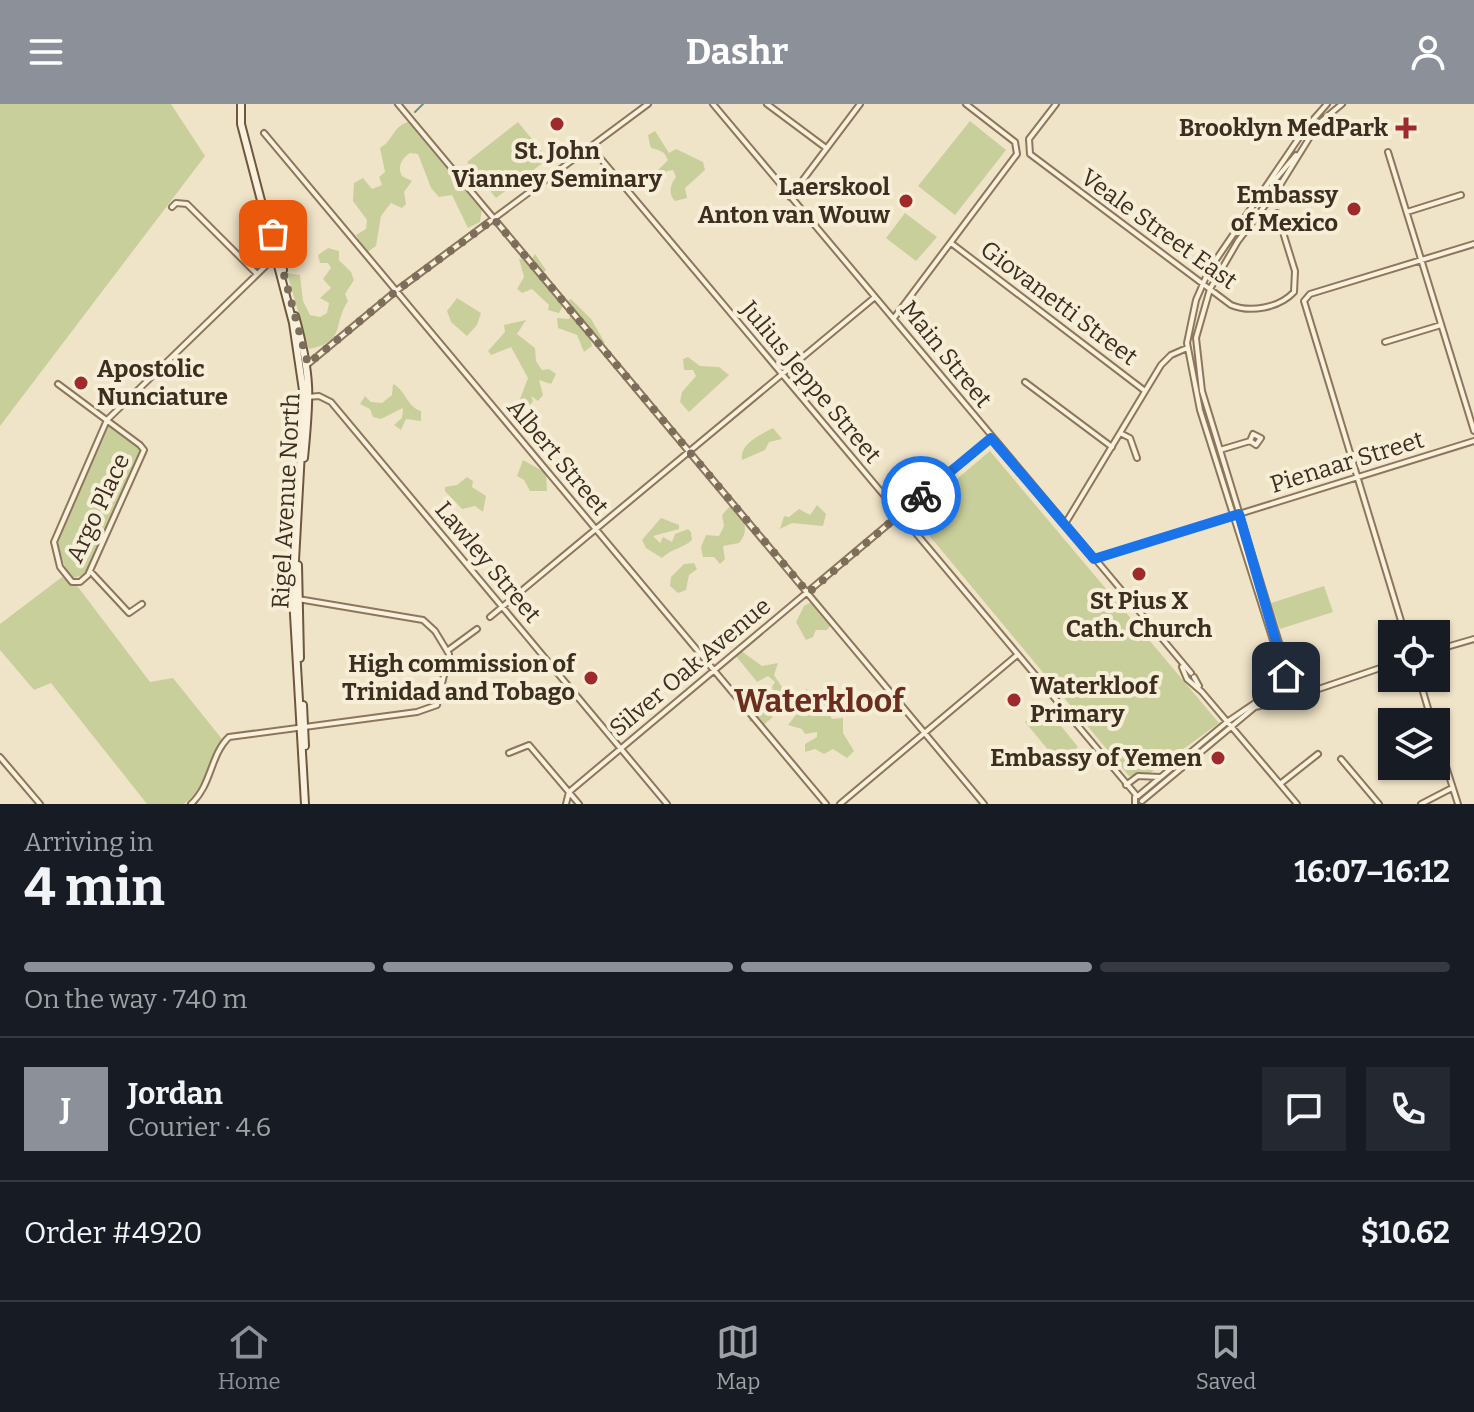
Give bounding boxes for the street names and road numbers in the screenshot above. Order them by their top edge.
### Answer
street label: Veale Street East [1075,163,1243,295]
street label: Giovanetti Street [975,235,1143,371]
street label: Julius Jeppe Street [734,295,887,469]
street label: Main Street [895,295,998,413]
street label: Rigel Avenue North [266,392,306,610]
street label: Albert Street [501,393,615,521]
street label: Pienaar Street [1267,425,1427,499]
street label: Argo Place [61,449,135,567]
street label: Lawley Street [429,496,547,628]
street label: Silver Oak Avenue [604,592,776,742]

